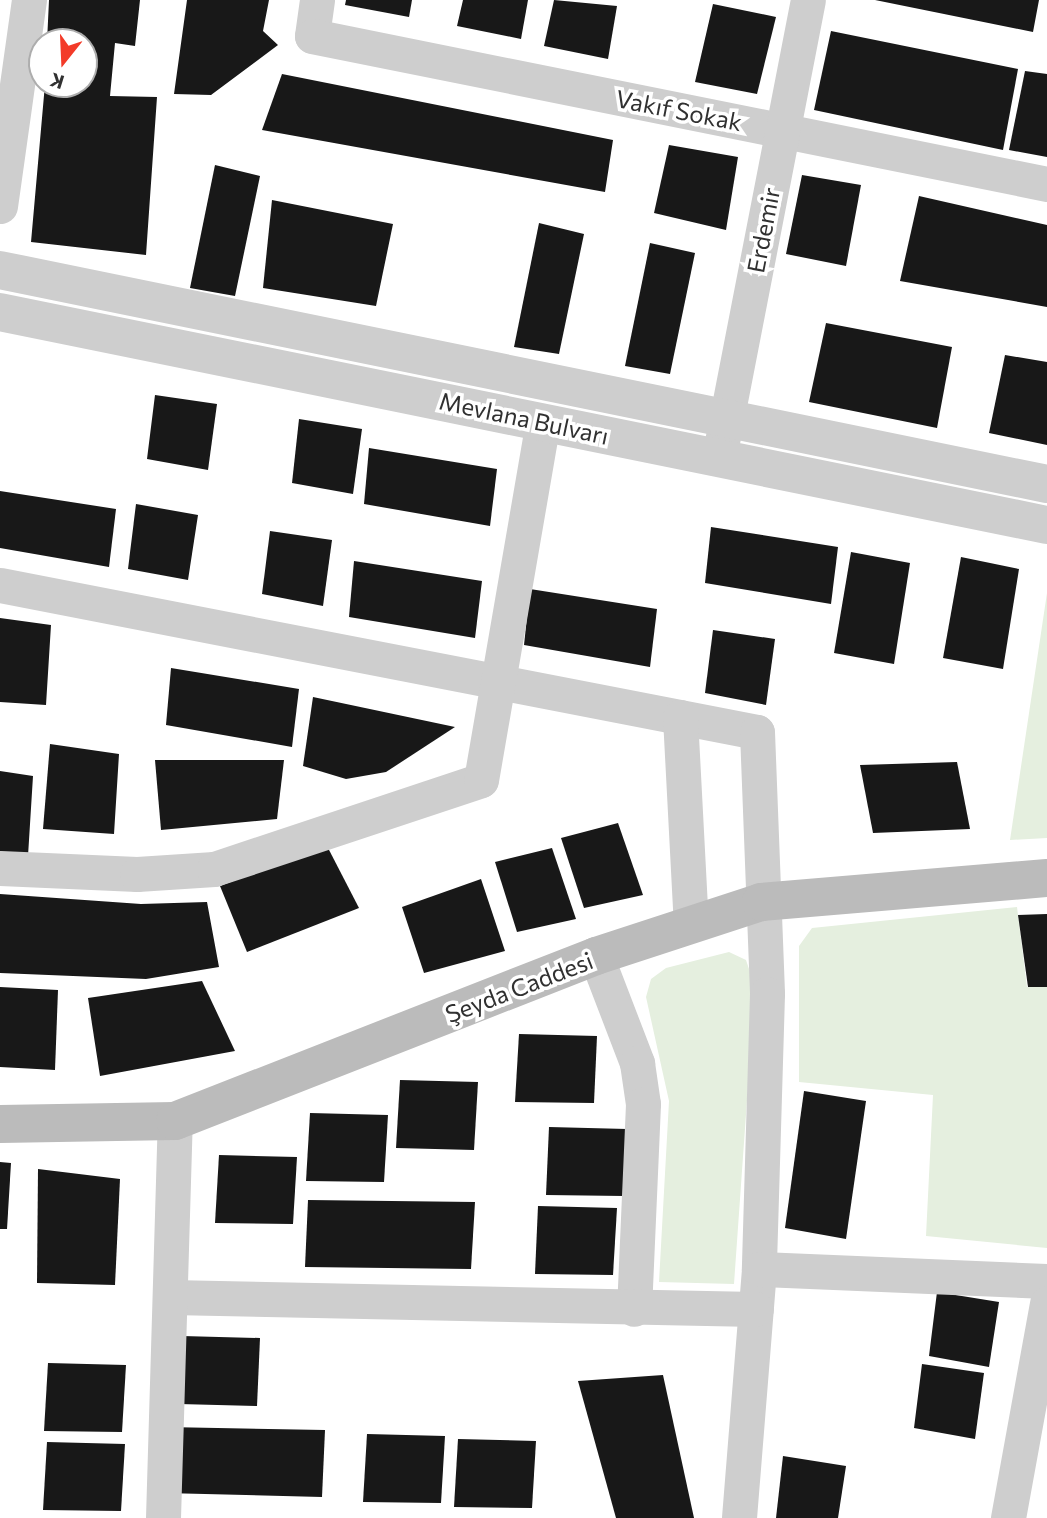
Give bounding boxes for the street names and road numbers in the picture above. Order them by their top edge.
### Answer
street label: Vakıf Sokak [613,84,745,136]
street label: Erdemir [741,185,785,275]
street label: Mevlana Bulvarı [437,386,611,450]
street label: Şeyda Caddesi [441,946,597,1028]

